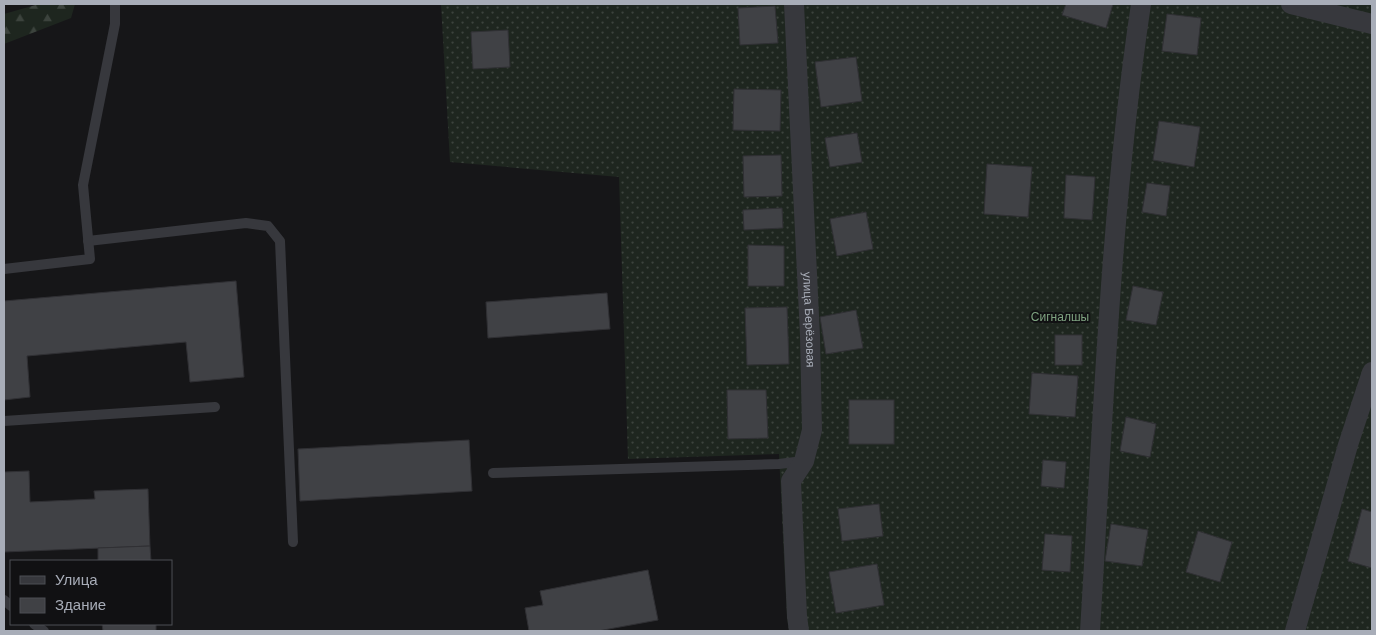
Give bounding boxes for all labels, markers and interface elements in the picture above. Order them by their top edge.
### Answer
street label: улица Берёзовая [800,271,818,368]
park label: Сигналшы [1031,310,1089,324]
legend [10,560,172,625]
text: Улица [55,571,98,588]
text: Здание [55,596,106,613]

